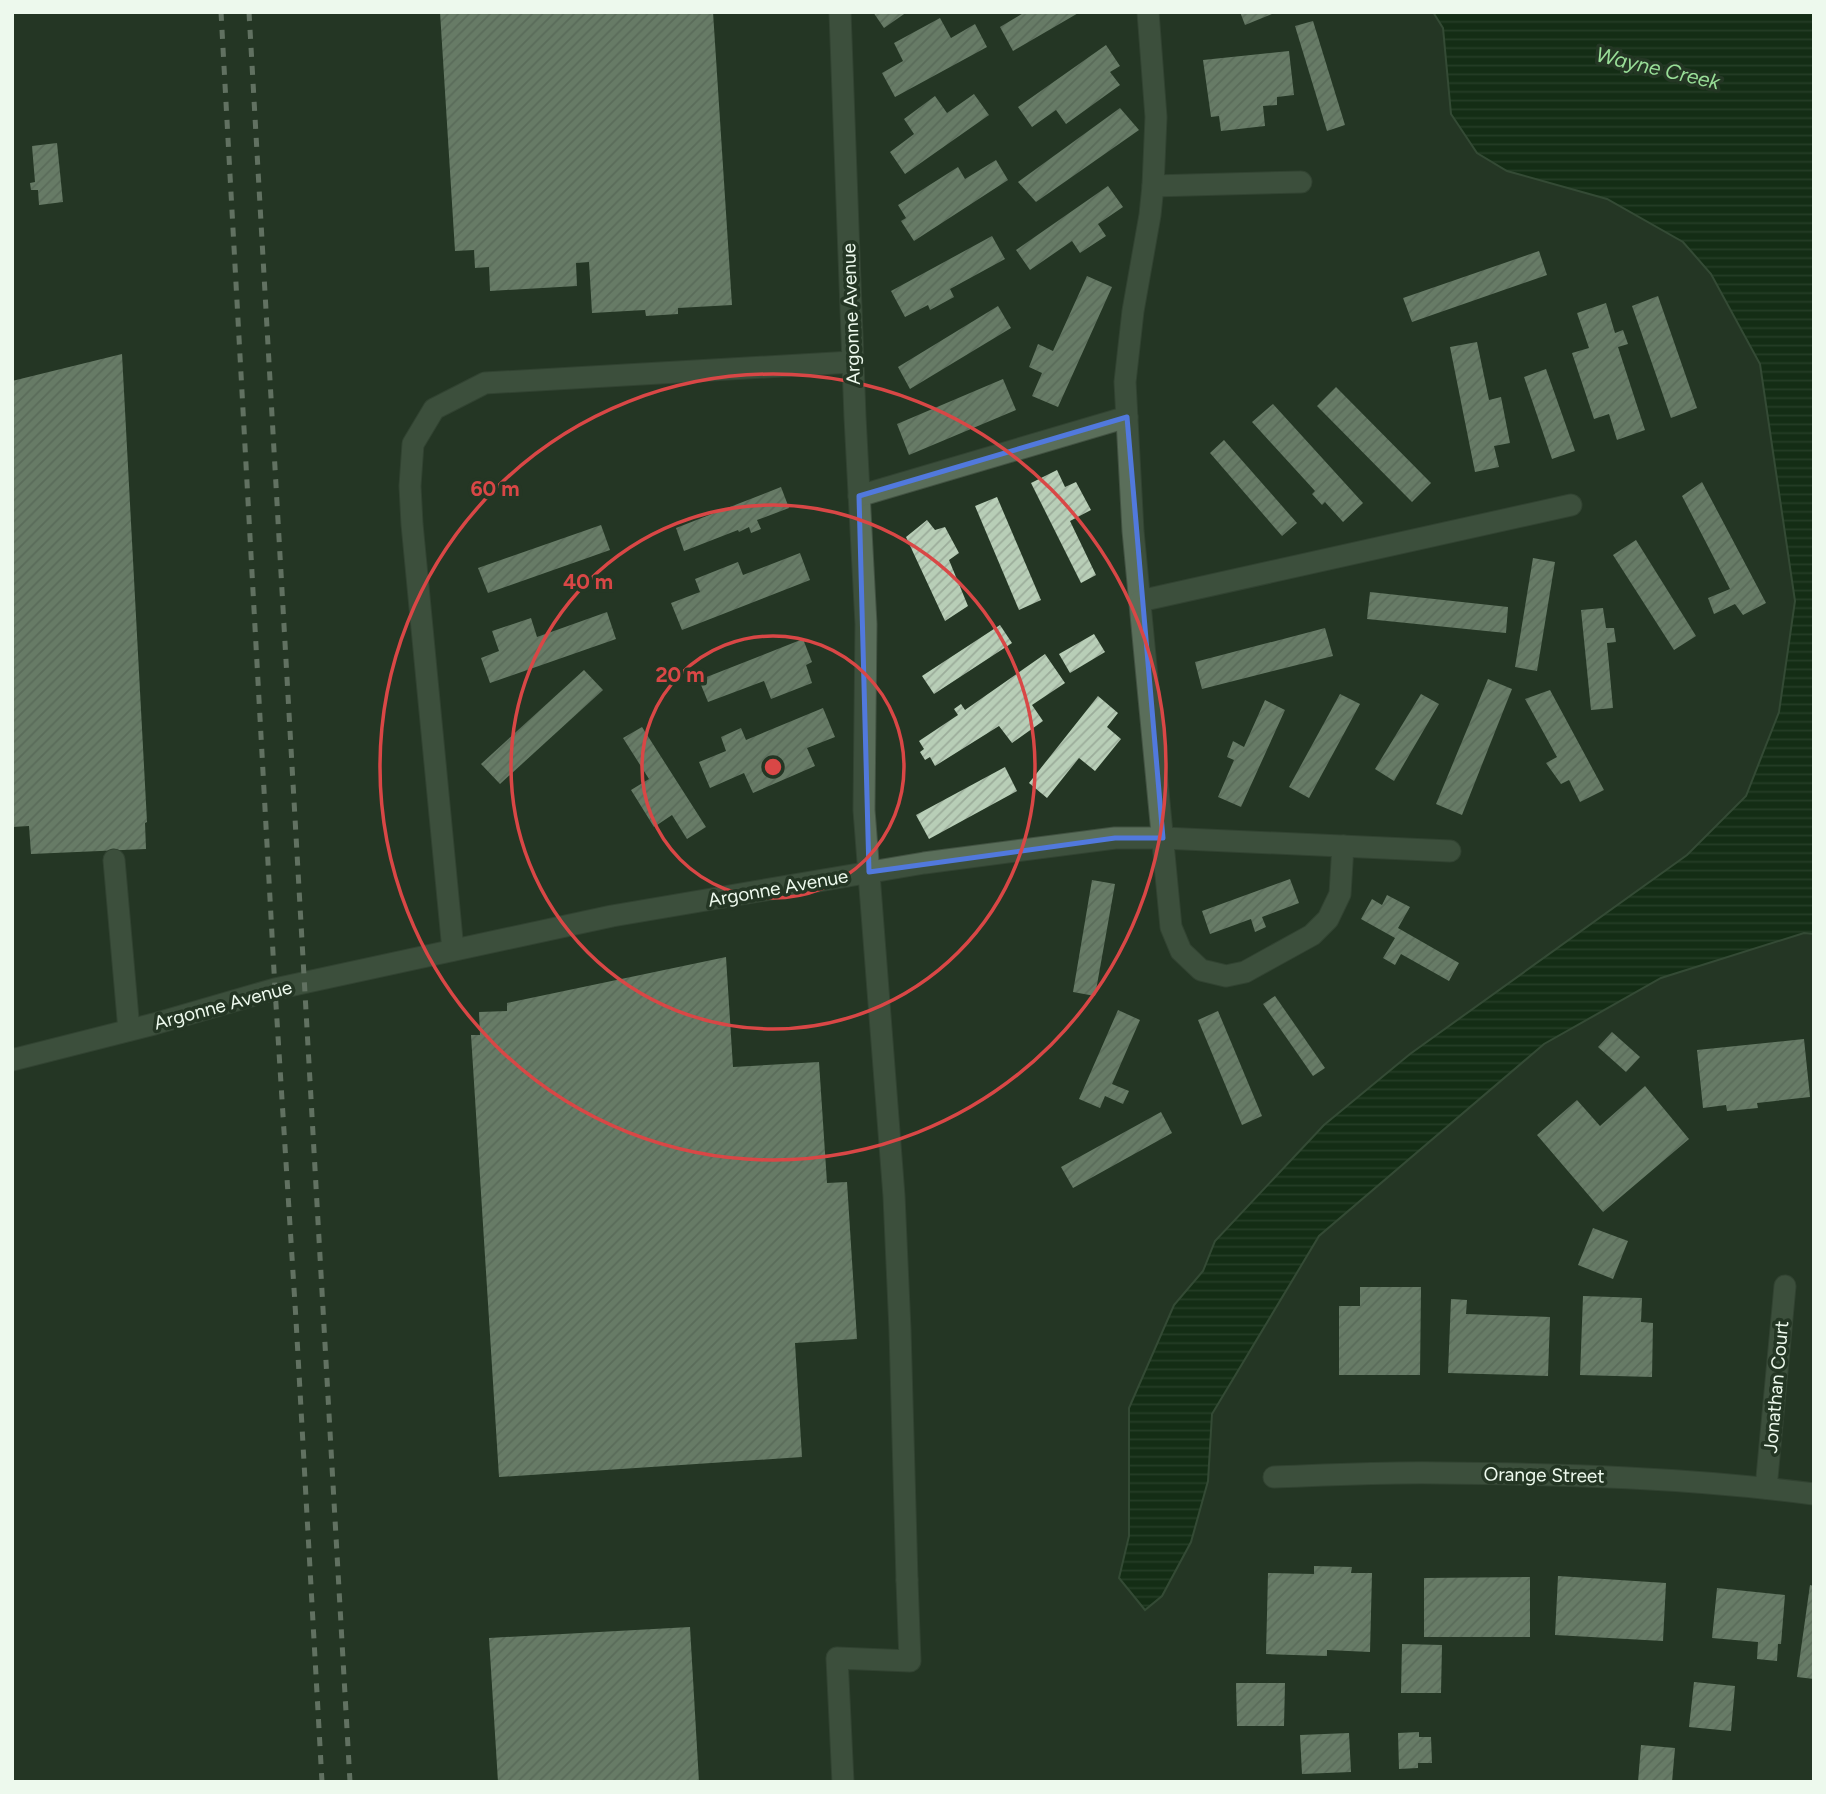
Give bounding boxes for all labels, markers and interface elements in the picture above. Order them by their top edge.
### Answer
water label: Wayne Creek [1594,42,1723,95]
street label: Argonne Avenue [837,243,865,385]
text: 60 m [470,476,520,501]
text: 40 m [563,569,613,594]
text: 20 m [655,662,705,687]
centre of rings [761,755,785,779]
street label: Argonne Avenue [706,864,850,912]
street label: Argonne Avenue [151,976,295,1034]
street label: Jonathan Court [1759,1320,1793,1454]
street label: Orange Street [1483,1462,1605,1488]

